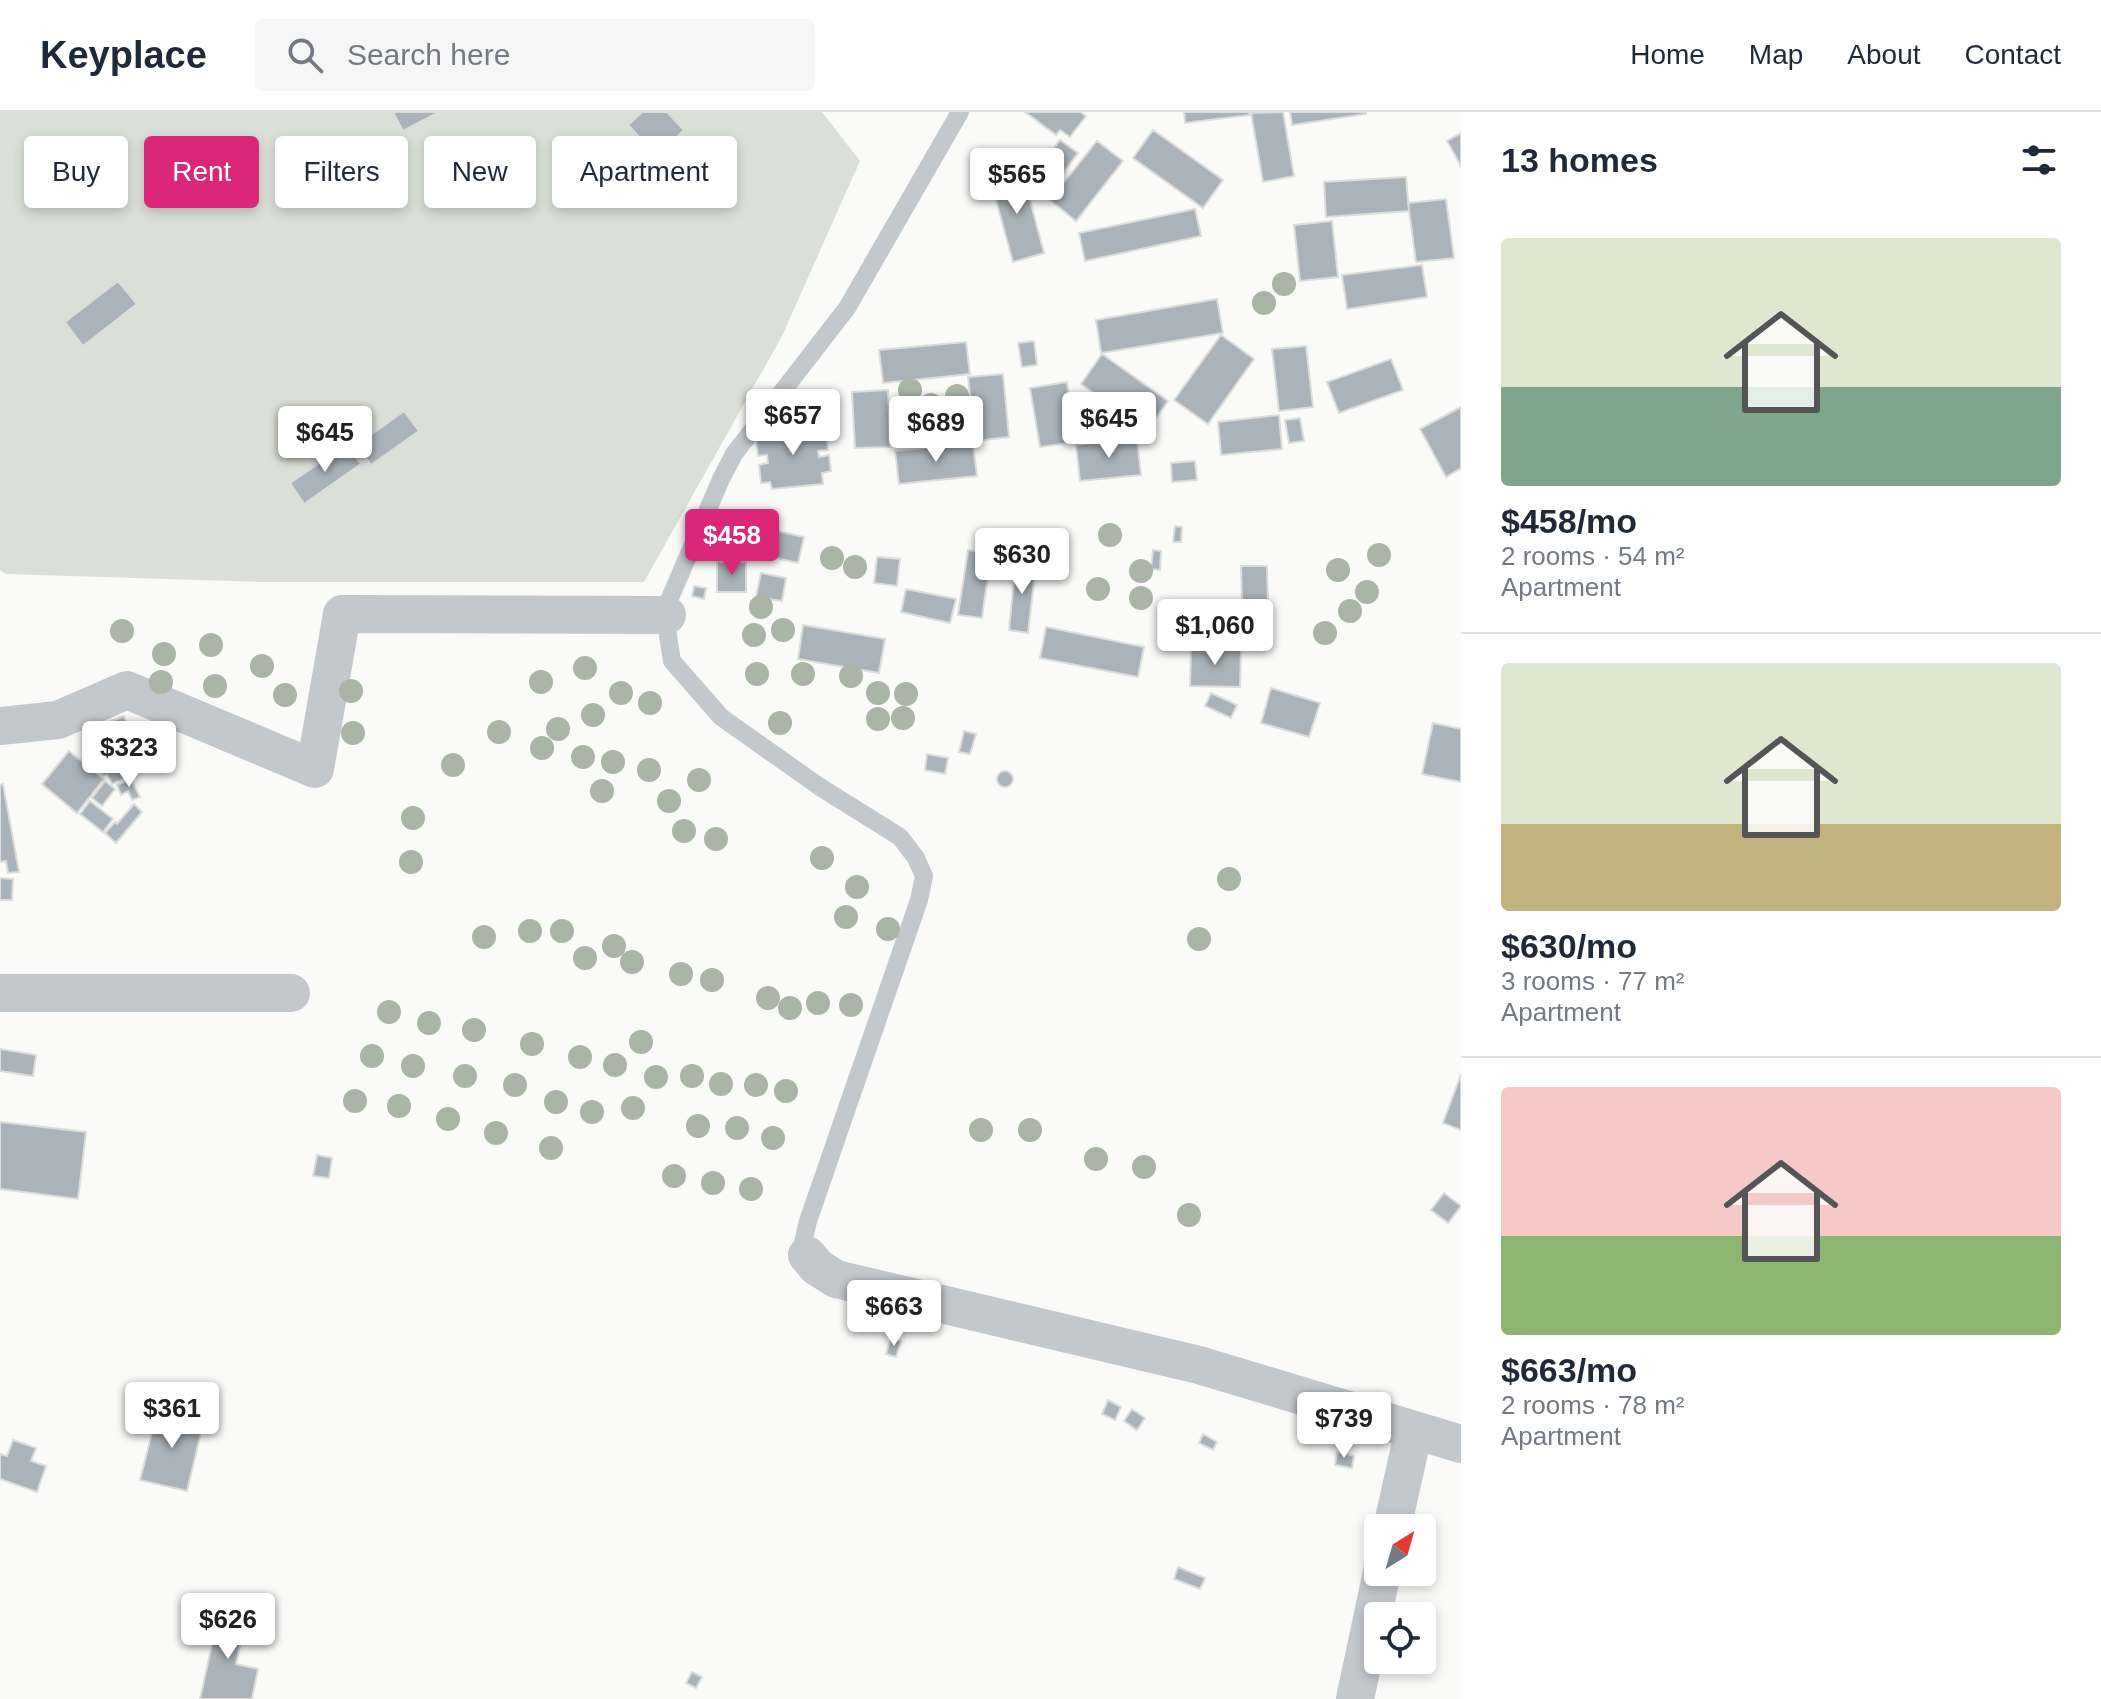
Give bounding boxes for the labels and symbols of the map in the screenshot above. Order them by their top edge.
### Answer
pin: $565 [970,148,1064,216]
pin: $657 [746,389,840,457]
pin: $645 [1062,392,1156,460]
pin: $689 [889,396,983,464]
pin: $645 [278,406,372,474]
pin: $458 [685,509,779,577]
pin: $630 [975,528,1069,596]
pin: $1,060 [1150,599,1280,667]
pin: $323 [82,721,176,789]
pin: $663 [847,1280,941,1348]
pin: $361 [125,1382,219,1450]
pin: $739 [1297,1392,1391,1460]
north arrow [1364,1514,1436,1586]
pin: $626 [181,1593,275,1661]

